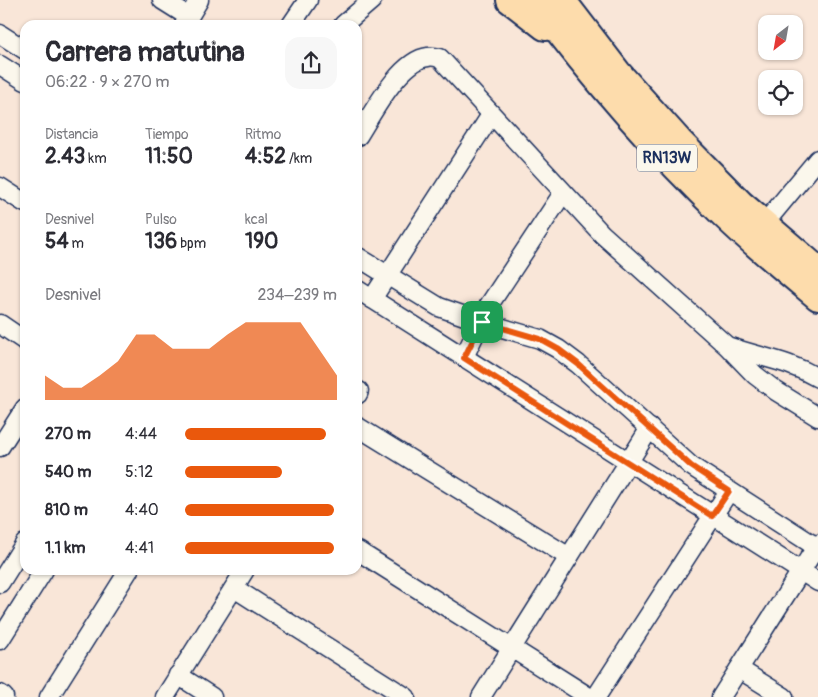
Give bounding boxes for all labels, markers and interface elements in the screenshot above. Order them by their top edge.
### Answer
north arrow [758,15,802,60]
map controls [758,15,803,115]
text: Carrera matutina [45,35,245,70]
button: share [285,37,337,89]
button: locate [758,70,803,115]
text: 06:22 · 9 × 270 m [45,72,170,92]
text: Distancia [45,126,98,143]
text: Tiempo [145,126,189,143]
text: Ritmo [245,126,281,143]
text: 2.43 [45,143,85,170]
text: 11:50 [145,143,193,170]
text: 4:52 [245,143,286,170]
road number: RN13W [637,144,697,172]
text: km [85,150,107,167]
text: /km [286,150,312,167]
text: Desnivel [45,211,94,228]
text: Pulso [145,211,177,228]
text: kcal [245,211,268,228]
text: 54 [45,228,69,255]
text: 136 [145,228,177,255]
text: 190 [245,228,278,255]
text: m [69,235,84,252]
text: bpm [177,235,206,252]
text: Desnivel [45,285,101,305]
text: 234–239 m [258,285,337,305]
pin [461,301,503,343]
icon: arrive [468,308,496,336]
text: 270 m [45,424,91,444]
text: 4:44 [125,424,157,444]
text: 540 m [45,462,92,482]
text: 5:12 [125,462,153,482]
text: 810 m [45,500,88,520]
text: 4:40 [125,500,159,520]
text: 1.1 km [45,538,85,558]
text: 4:41 [125,538,154,558]

